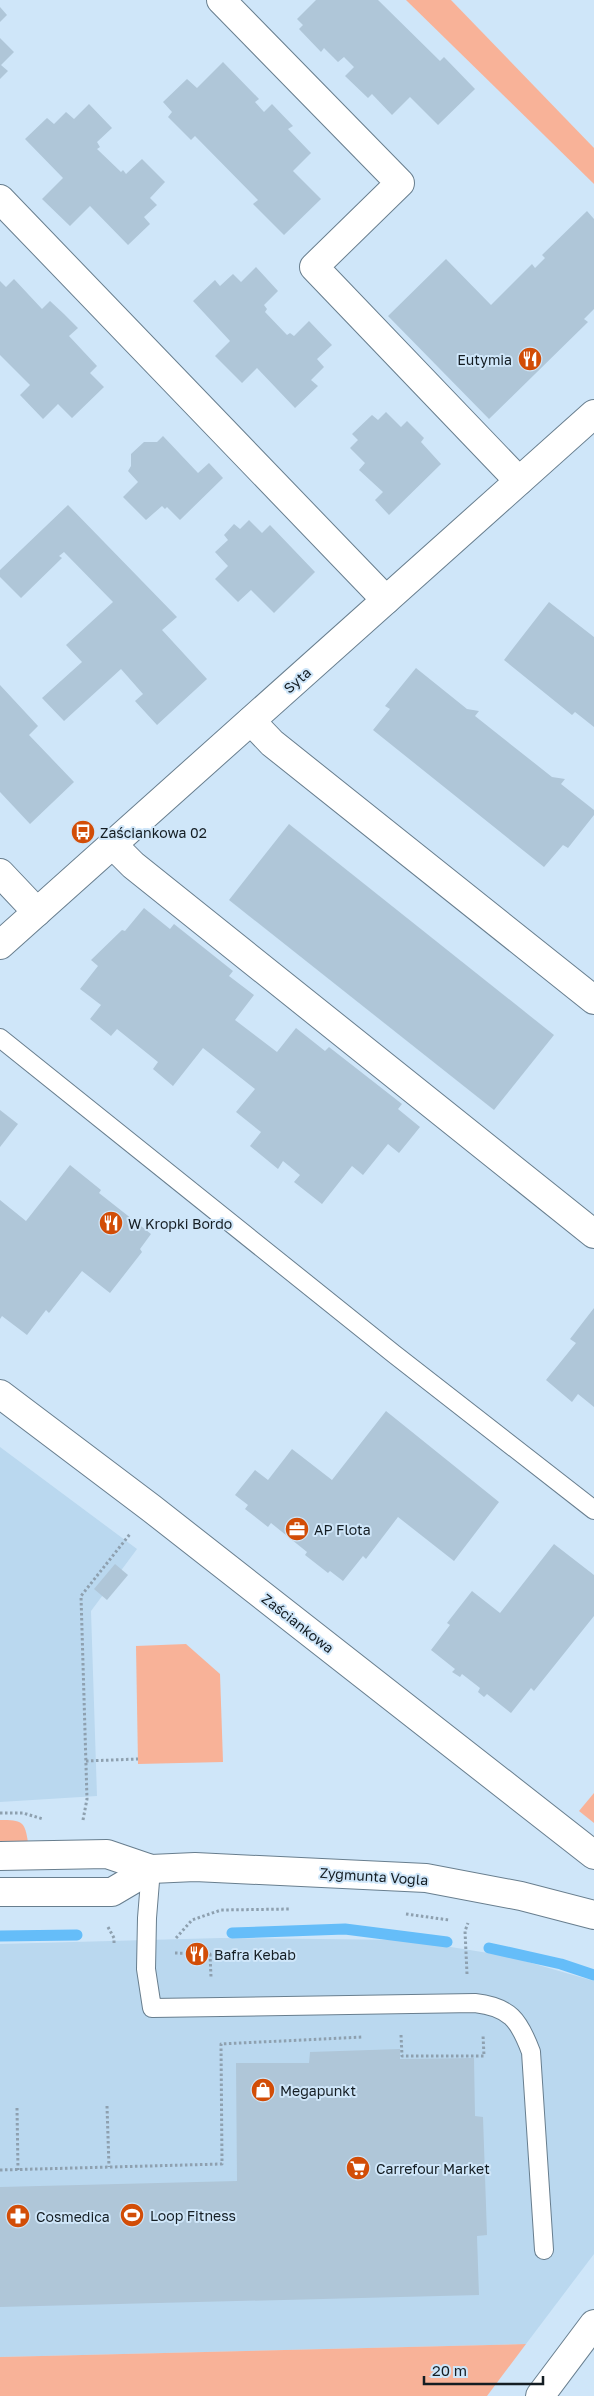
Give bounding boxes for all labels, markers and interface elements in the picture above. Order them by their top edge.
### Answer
restaurant icon: Eutymia [517,346,543,372]
place label: Eutymia [457,351,512,368]
street label: Syta [280,663,314,697]
bus stop icon: Zaściankowa 02 [70,819,96,845]
place label: Zaściankowa 02 [100,824,207,841]
restaurant icon: W Kropki Bordo [98,1210,124,1236]
place label: W Kropki Bordo [128,1215,232,1232]
office icon: AP Flota [284,1516,310,1542]
place label: AP Flota [314,1521,371,1538]
street label: Zaściankowa [259,1590,337,1656]
street label: Zygmunta Vogla [319,1864,429,1888]
restaurant icon: Bafra Kebab [184,1941,210,1967]
place label: Bafra Kebab [214,1946,296,1963]
shop icon: Megapunkt [250,2077,276,2103]
place label: Megapunkt [280,2082,356,2099]
supermarket icon: Carrefour Market [345,2155,371,2181]
place label: Carrefour Market [376,2160,490,2177]
sports icon: Loop Fitness [119,2202,145,2228]
pharmacy icon: Cosmedica [5,2203,31,2229]
place label: Loop Fitness [150,2207,236,2224]
place label: Cosmedica [36,2208,110,2225]
scale bar [424,2354,543,2386]
text: 20 m [432,2361,467,2379]

